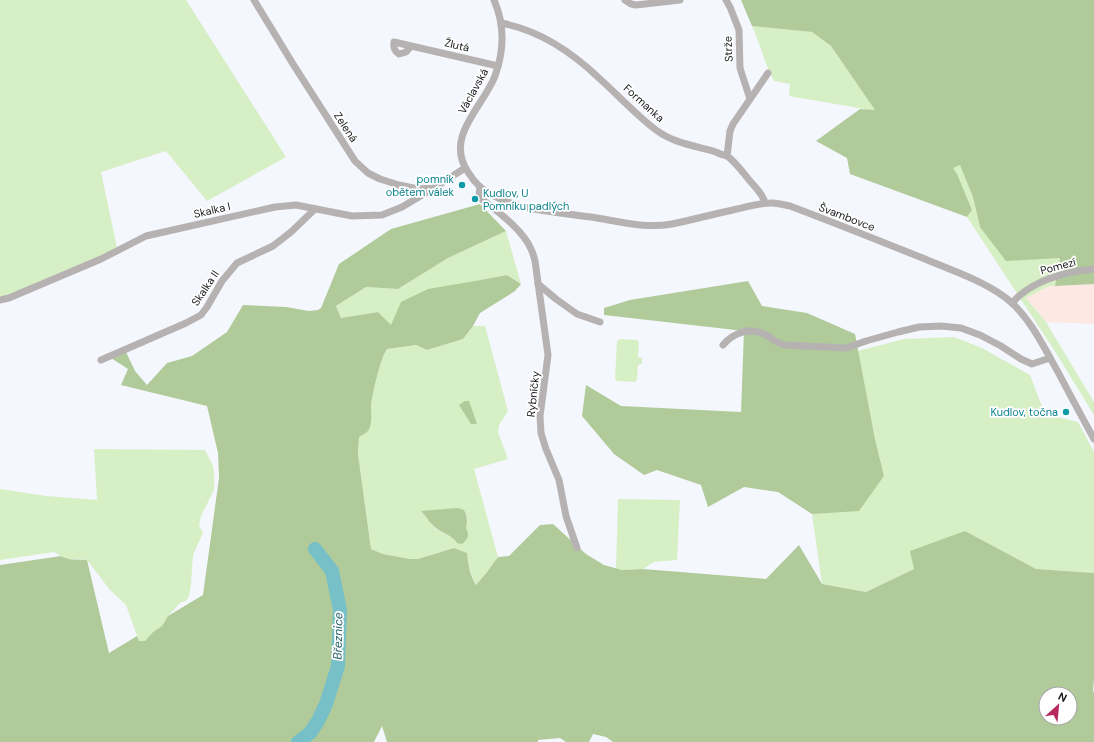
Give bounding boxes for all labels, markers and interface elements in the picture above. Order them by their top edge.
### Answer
street label: Žlutá [443,35,471,55]
street label: Strže [720,36,736,62]
street label: Václavská [455,66,491,116]
street label: Formanka [621,81,667,125]
street label: Zelená [331,109,361,145]
place label: pomník obětem válek [386,172,454,199]
marker: pomník obětem válek [457,180,467,190]
place label: Kudlov, U Pomníku padlých [483,186,569,213]
marker: Kudlov, U Pomníku padlých [470,194,480,204]
street label: Skalka I [192,199,232,221]
street label: Švambovce [817,200,877,234]
street label: Pomezí [1039,254,1078,277]
street label: Skalka II [188,268,222,308]
street label: Rybníčky [524,370,542,418]
place label: Kudlov, točna [990,405,1058,419]
marker: Kudlov, točna [1061,407,1071,417]
water label: Březnice [330,612,346,660]
north arrow [1038,686,1078,726]
text: N [1056,689,1069,705]

